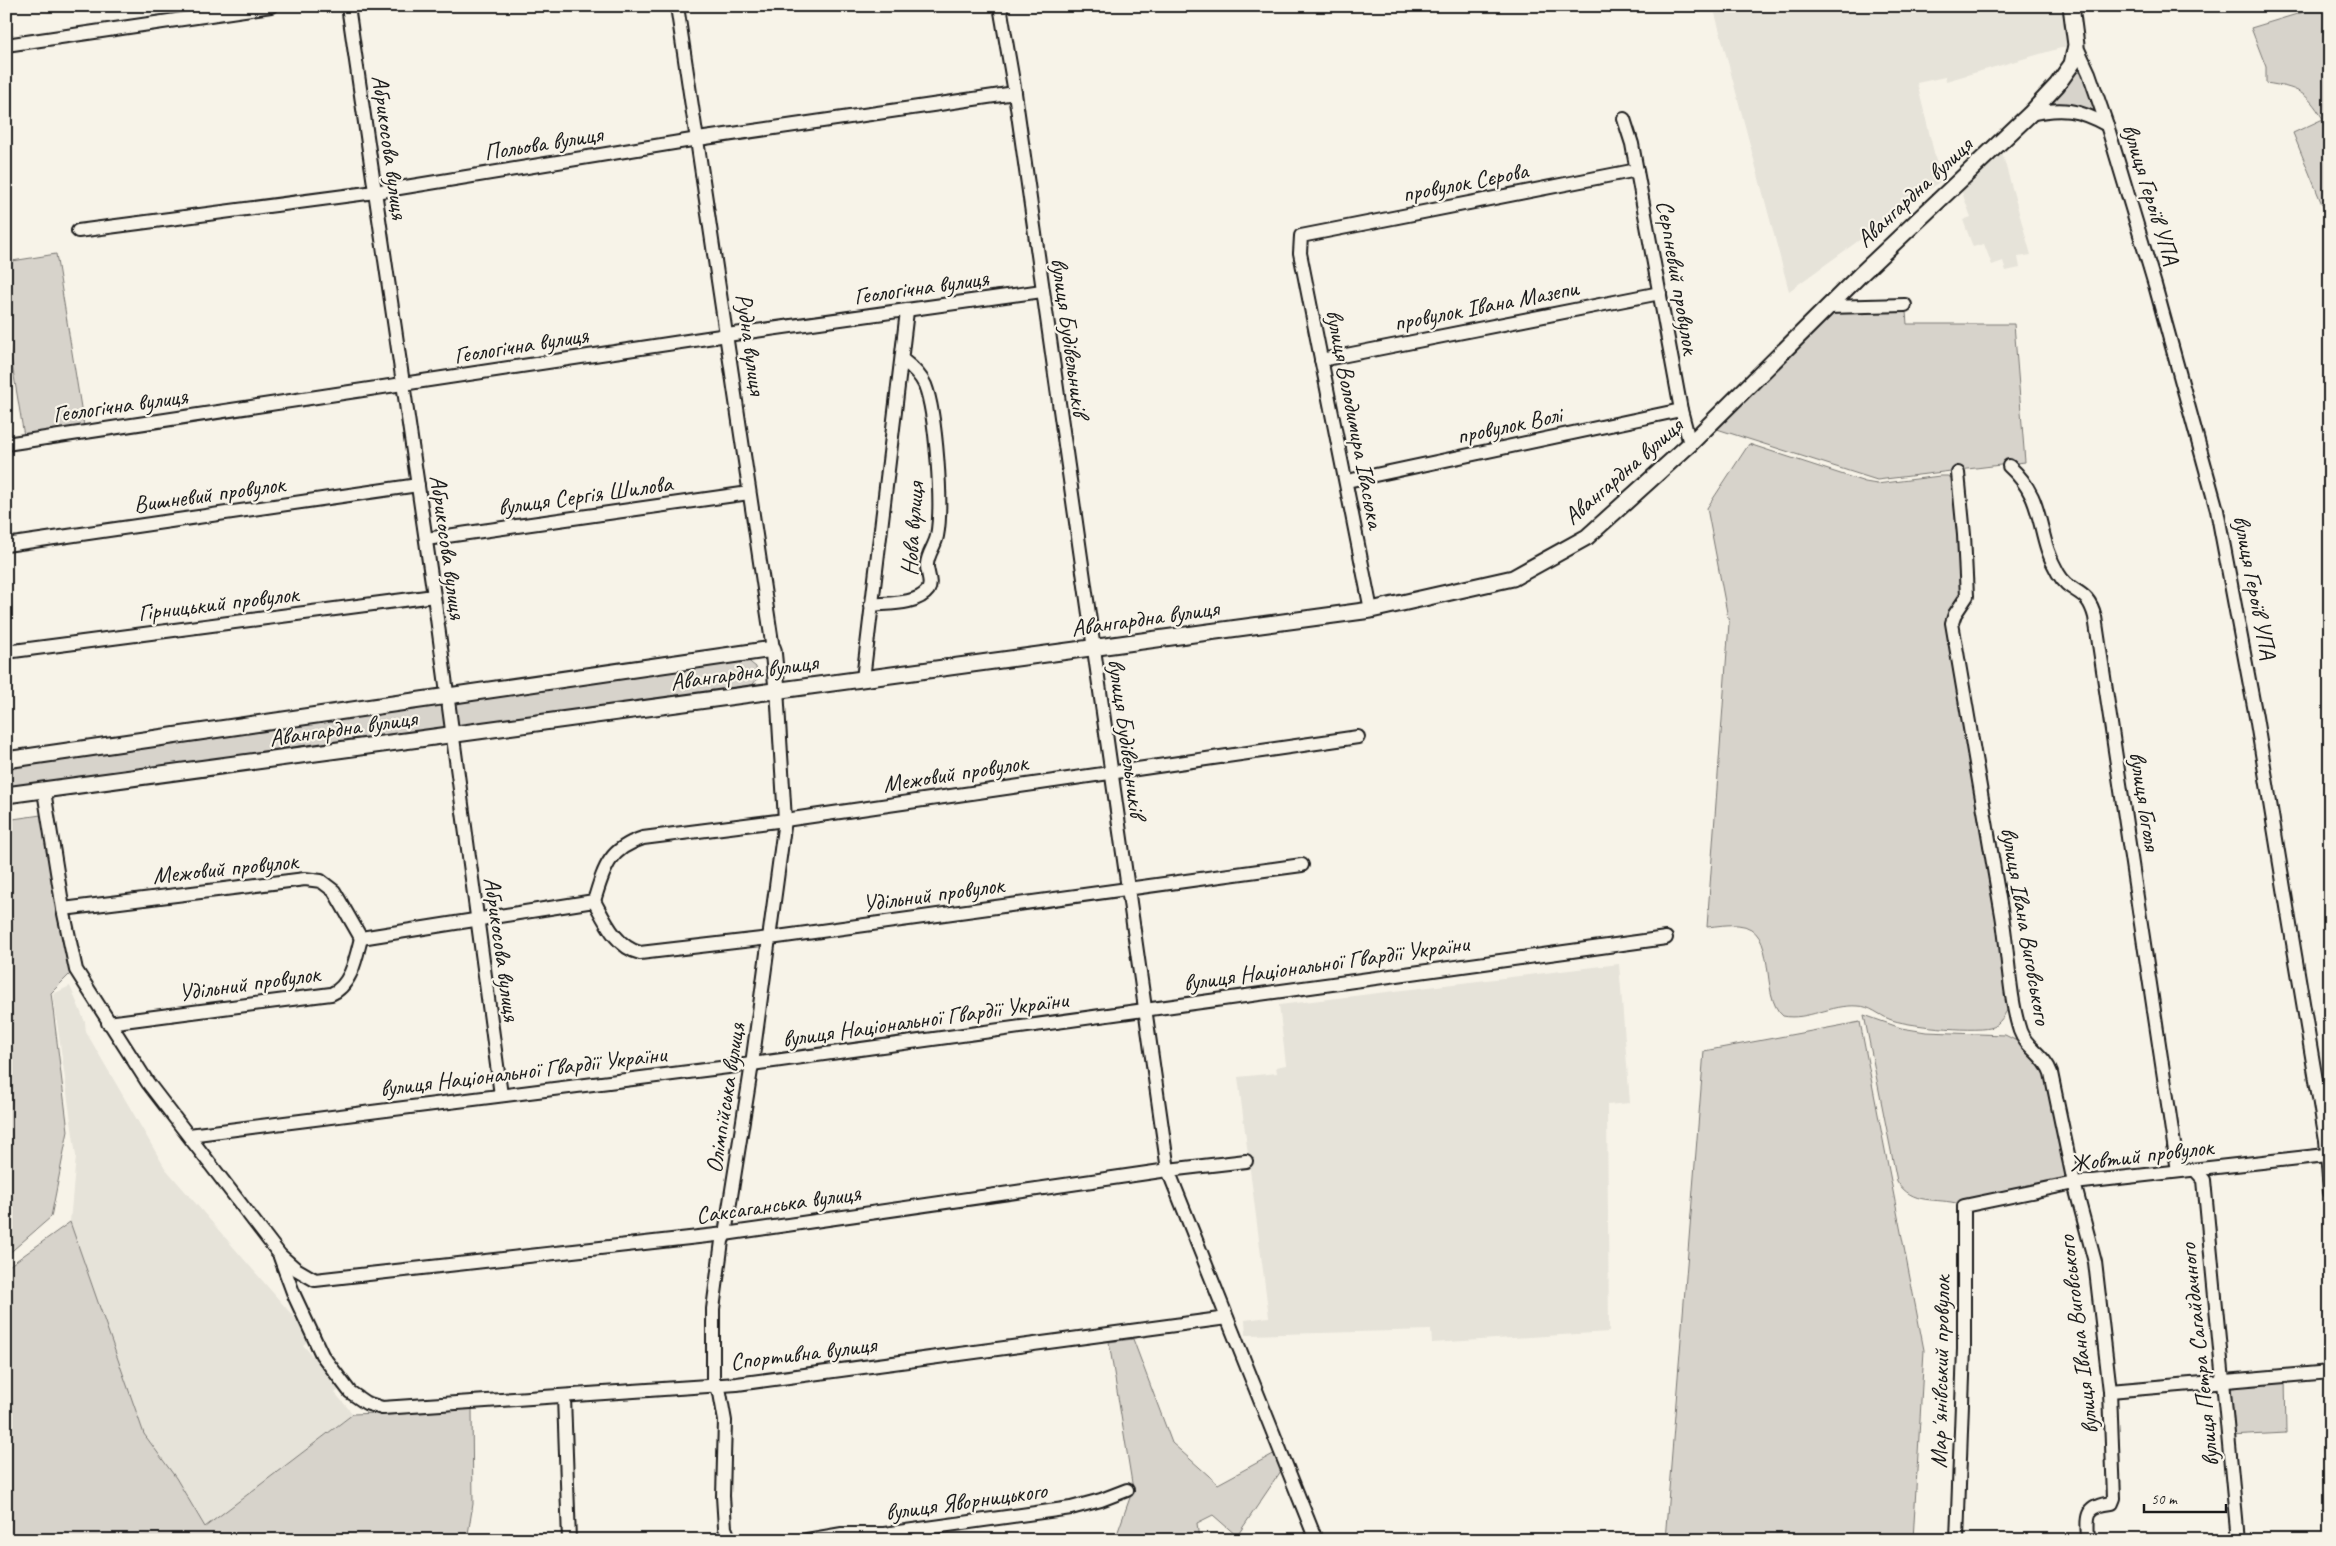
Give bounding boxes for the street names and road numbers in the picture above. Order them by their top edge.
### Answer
street label: Абрикосова вулиця [365,73,415,222]
street label: Польова вулиця [482,119,606,167]
street label: вулиця Героїв УПА [2115,120,2187,269]
street label: Авангардна вулиця [1849,129,1980,254]
street label: провулок Сєрова [1400,155,1532,209]
street label: Серпневий провулок [1650,198,1707,358]
street label: вулиця Будівельників [1044,256,1097,424]
street label: Геологічна вулиця [852,263,992,311]
street label: провулок Івана Мазепи [1391,272,1582,338]
street label: Рудна вулиця [729,291,773,398]
street label: вулиця Володимира Івасюка [1319,307,1391,533]
street label: Геологічна вулиця [452,319,592,370]
street label: Геологічна вулиця [51,381,191,429]
street label: провулок Волі [1454,399,1567,451]
street label: Авангардна вулиця [1557,410,1690,531]
street label: Вишневий провулок [132,468,289,519]
street label: вулиця Сергія Шилова [496,468,676,522]
street label: Абрикосова вулиця [423,473,473,622]
street label: Нова вулиця [894,480,930,577]
street label: вулиця Героїв УПА [2226,513,2284,662]
street label: Гірницький провулок [136,578,302,628]
street label: Авангардна вулиця [1069,593,1222,643]
street label: Авангардна вулиця [668,647,821,697]
street label: вулиця Будівельників [1101,657,1154,825]
street label: Авангардна вулиця [267,703,420,753]
street label: Межовий провулок [881,746,1031,799]
street label: вулиця Гоголя [2122,749,2168,854]
street label: вулиця Івана Виговського [1994,825,2058,1029]
street label: Межовий провулок [151,845,301,891]
street label: Удільний провулок [860,869,1008,919]
street label: Абрикосова вулиця [477,875,527,1024]
street label: вулиця Національної Гвардії України [1181,928,1473,998]
street label: Удільний провулок [176,958,324,1008]
street label: вулиця Національної Гвардії України [780,984,1072,1054]
street label: Олімпійська вулиця [698,1020,752,1175]
street label: вулиця Національної Гвардії України [378,1038,670,1103]
street label: Жовтий провулок [2067,1131,2217,1179]
street label: Саксаганська вулиця [694,1177,864,1230]
street label: вулиця Івана Виговського [2051,1232,2105,1436]
street label: вулиця Петра Сагайдачного [2172,1240,2226,1468]
street label: Марʼянівський провулок [1923,1273,1957,1469]
street label: Спортивна вулиця [728,1329,879,1377]
street label: вулиця Яворницького [883,1475,1050,1527]

